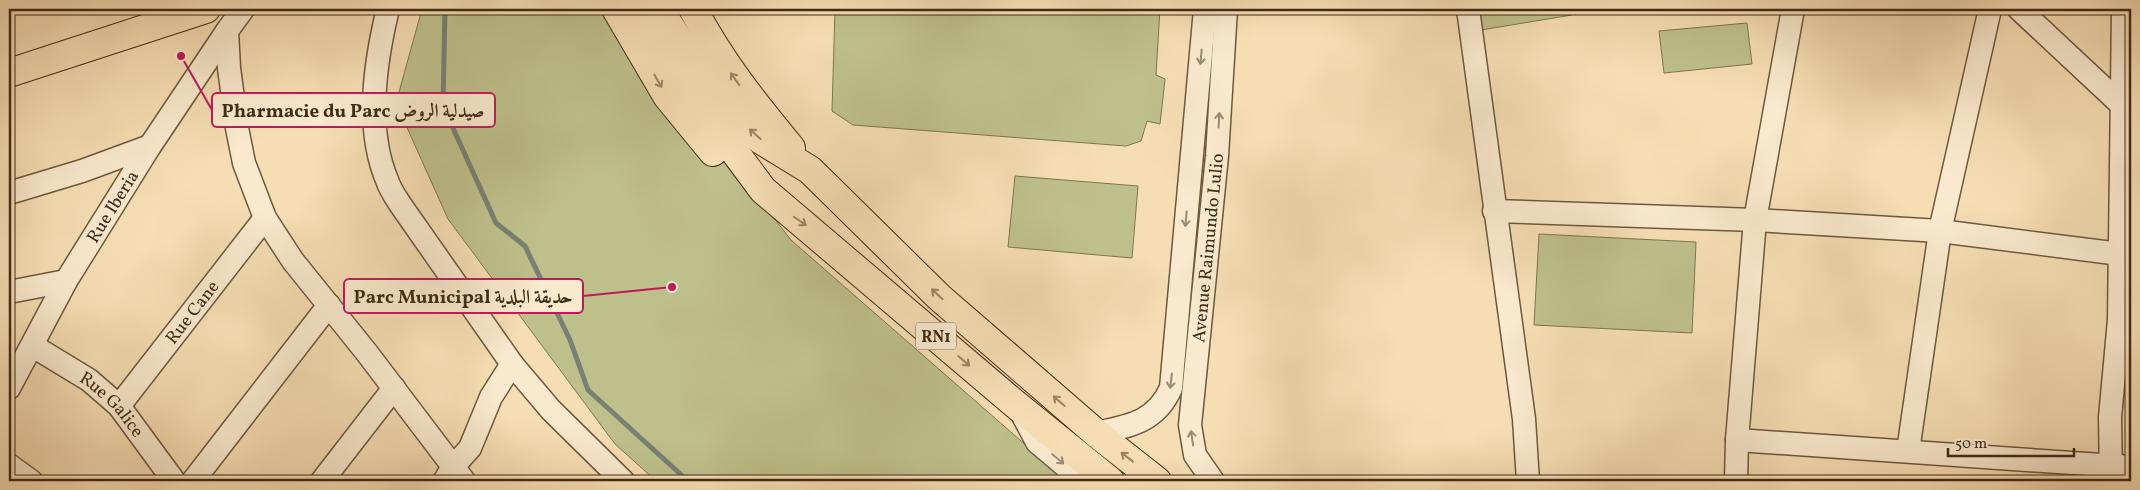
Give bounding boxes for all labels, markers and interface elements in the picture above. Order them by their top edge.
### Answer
one-way arrow [1196,49,1206,65]
one-way arrow [730,72,740,86]
one-way arrow [654,73,664,87]
callout: Pharmacie du Parc صيدلية الروض [212,93,495,127]
text: Pharmacie du Parc صيدلية الروض [222,99,484,125]
one-way arrow [1214,112,1223,128]
one-way arrow [748,128,761,140]
street label: Avenue Raimundo Lulio [1187,152,1231,344]
street label: Rue Iberia [82,166,146,248]
one-way arrow [1182,211,1191,227]
one-way arrow [793,216,807,226]
street label: Rue Cane [160,276,226,350]
callout: Parc Municipal حديقة البلدية [344,279,583,313]
text: Parc Municipal حديقة البلدية [354,285,572,311]
one-way arrow [931,288,943,300]
road number: RN1 [916,322,956,350]
one-way arrow [957,355,970,366]
street label: Rue Galice [74,366,149,443]
one-way arrow [1166,373,1176,389]
one-way arrow [1053,395,1066,407]
scale bar [1948,425,2074,457]
one-way arrow [1187,431,1197,447]
text: 50 m [1955,434,1987,455]
one-way arrow [1120,452,1133,463]
one-way arrow [1051,453,1064,465]

